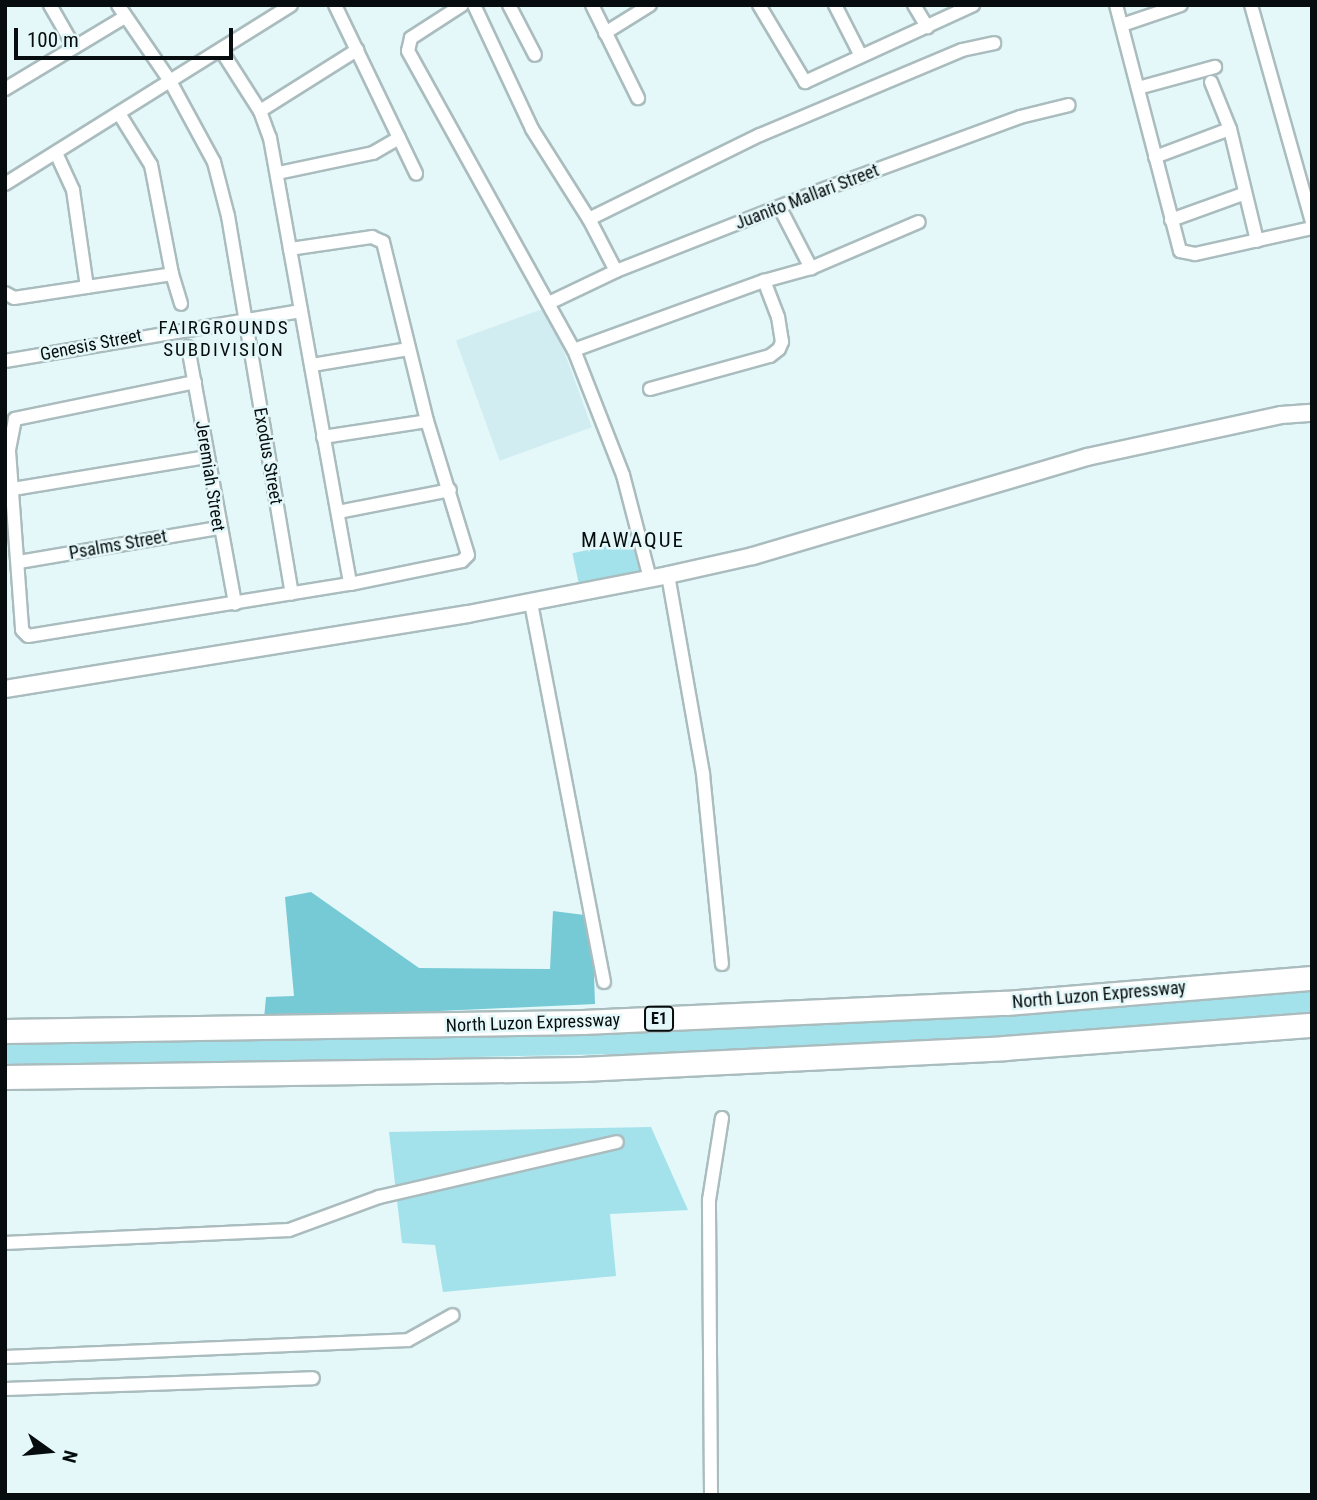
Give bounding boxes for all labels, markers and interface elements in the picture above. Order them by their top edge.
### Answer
scale bar [18,14,236,58]
text: 100 m [27,28,79,52]
street label: Juanito Mallari Street [732,160,882,234]
district label: FAIRGROUNDS SUBDIVISION [160,317,288,361]
street label: Genesis Street [38,325,144,365]
street label: Exodus Street [249,406,287,506]
street label: Jeremiah Street [191,419,229,533]
street label: Psalms Street [67,526,169,564]
district label: MAWAQUE [582,527,684,553]
street label: North Luzon Expressway [1011,977,1187,1013]
road number: E1 [643,1007,675,1032]
street label: North Luzon Expressway [445,1009,621,1037]
north arrow [14,1416,84,1486]
text: N [57,1448,82,1465]

